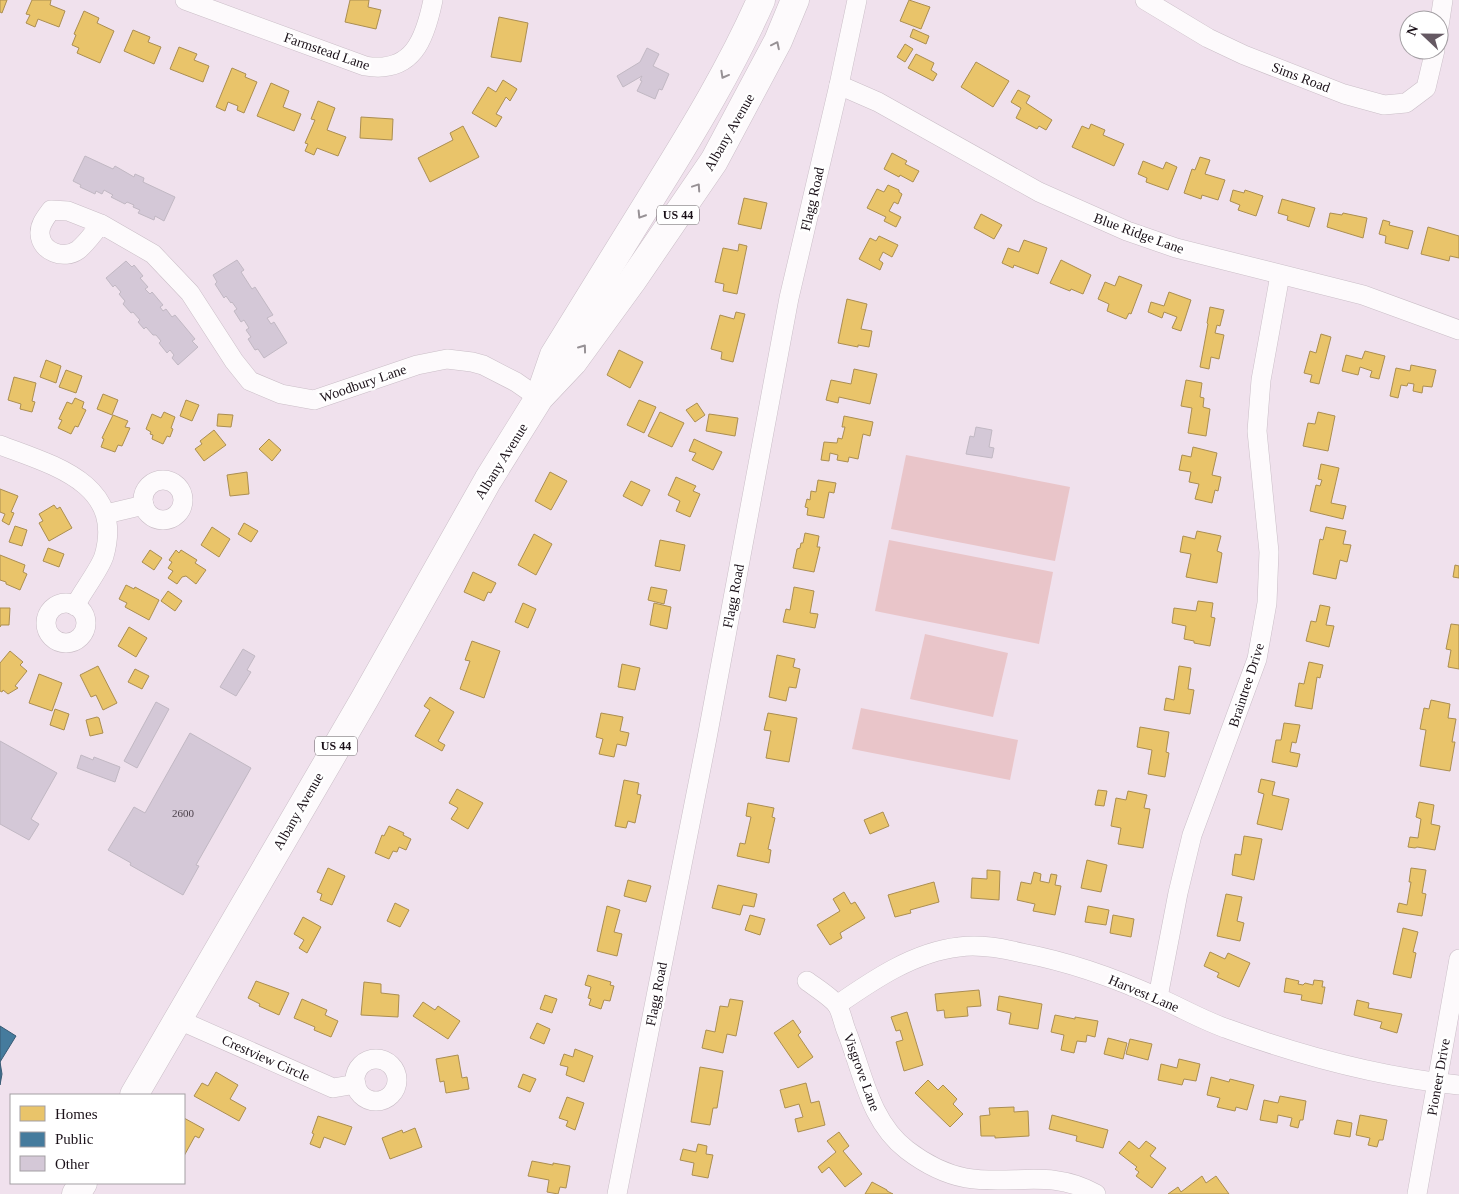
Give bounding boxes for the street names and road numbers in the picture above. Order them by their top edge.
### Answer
street label: Farmstead Lane [282,30,372,73]
street label: Sims Road [1270,60,1332,95]
street label: Albany Avenue [701,91,758,173]
street label: Flagg Road [798,166,827,232]
road number: US 44 [657,206,699,224]
street label: Blue Ridge Lane [1092,210,1186,257]
street label: Woodbury Lane [318,362,408,405]
street label: Albany Avenue [472,421,531,502]
street label: Flagg Road [720,563,747,629]
street label: Braintree Drive [1226,641,1267,729]
road number: US 44 [315,736,357,756]
street label: Albany Avenue [270,770,327,852]
street label: Flagg Road [643,961,670,1027]
street label: Harvest Lane [1106,972,1181,1015]
street label: Visgrove Lane [840,1031,883,1113]
street label: Crestview Circle [220,1032,312,1085]
street label: Pioneer Drive [1424,1037,1453,1117]

